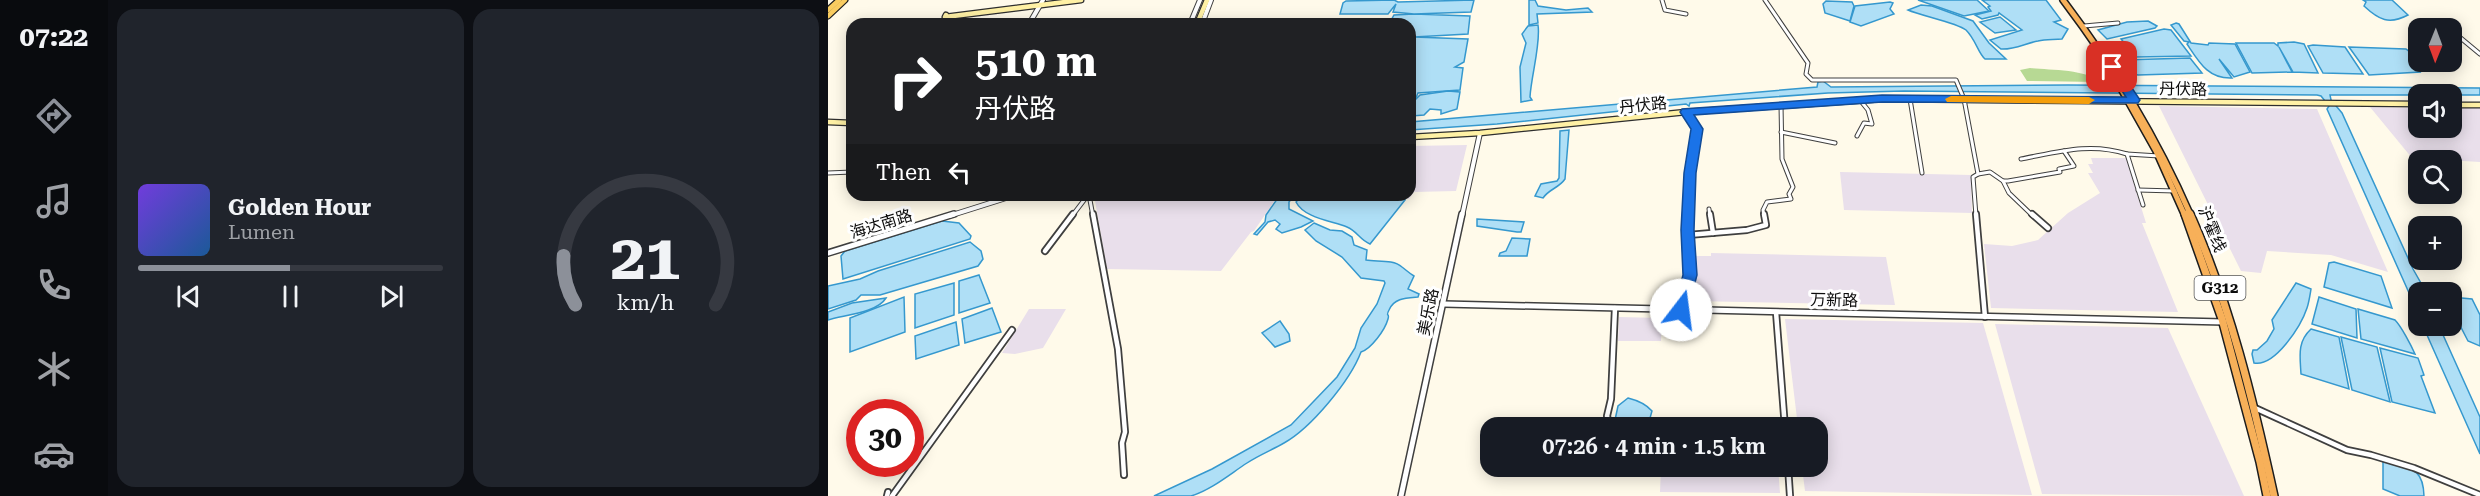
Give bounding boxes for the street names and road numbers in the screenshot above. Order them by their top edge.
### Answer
street label: 丹伏路 [2159,79,2207,99]
street label: 丹伏路 [1618,93,1668,117]
street label: 沪霍线 [2194,203,2230,255]
street label: 海达南路 [848,206,914,242]
road number: G312 [2194,276,2246,300]
street label: 美乐路 [1414,287,1442,337]
street label: 万新路 [1810,290,1858,310]

